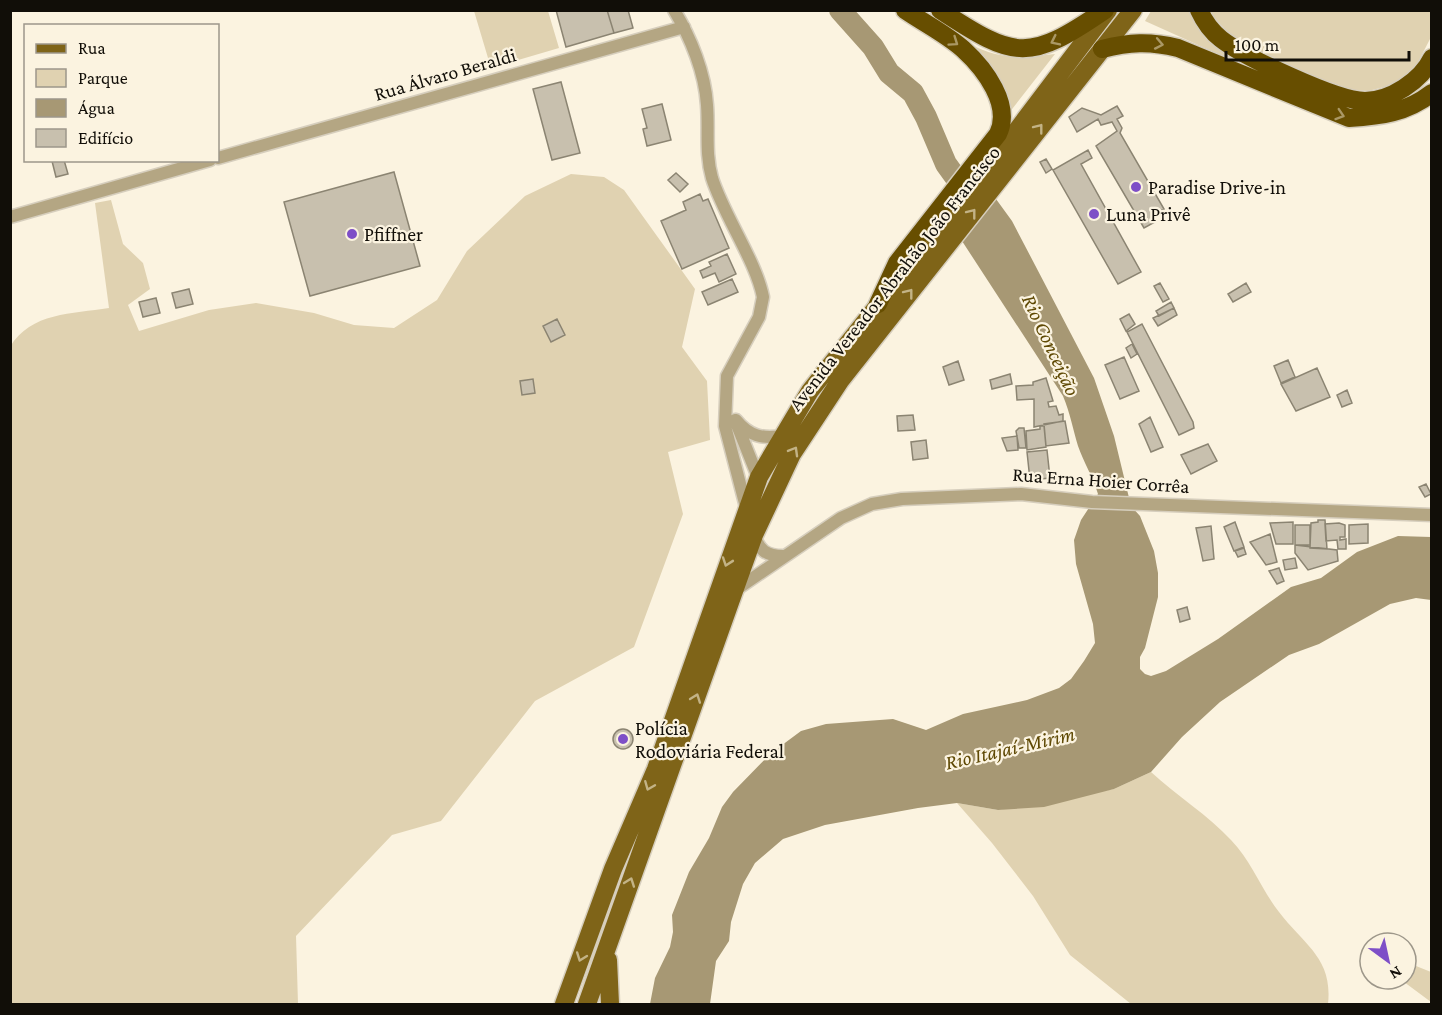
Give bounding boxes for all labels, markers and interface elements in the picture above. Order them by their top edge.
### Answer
legend [24,24,219,162]
scale bar [1226,24,1409,62]
one-way arrow [1051,34,1061,45]
one-way arrow [947,35,958,46]
text: 100 m [1235,35,1280,55]
one-way arrow [1154,37,1164,50]
text: Rua [78,38,106,58]
street label: Rua Álvaro Beraldi [372,43,518,105]
text: Parque [78,68,128,88]
text: Água [78,98,115,118]
one-way arrow [1334,107,1345,120]
one-way arrow [1032,124,1043,135]
text: Edifício [78,128,133,148]
street label: Avenida Vereador Abrahão João Francisco [784,141,1005,415]
place label: Paradise Drive-in [1148,176,1286,198]
marker: Paradise Drive-in [1129,180,1143,194]
place label: Luna Privê [1106,203,1191,225]
marker: Luna Privê [1087,207,1101,221]
one-way arrow [965,208,976,219]
place label: Pfiffner [364,223,423,245]
marker: Pfiffner [345,227,359,241]
one-way arrow [901,289,912,300]
water label: Rio Conceição [1017,290,1085,400]
one-way arrow [787,447,798,457]
street label: Rua Erna Hoier Corrêa [1012,463,1190,497]
one-way arrow [722,557,735,567]
one-way arrow [688,693,701,704]
place label: Polícia Rodoviária Federal [635,717,784,762]
water label: Rio Itajaí-Mirim [943,721,1077,775]
marker: Polícia Rodoviária Federal [616,732,630,746]
one-way arrow [644,780,656,791]
one-way arrow [623,877,636,888]
north arrow [1358,931,1418,991]
one-way arrow [576,951,589,962]
text: N [1387,963,1405,983]

